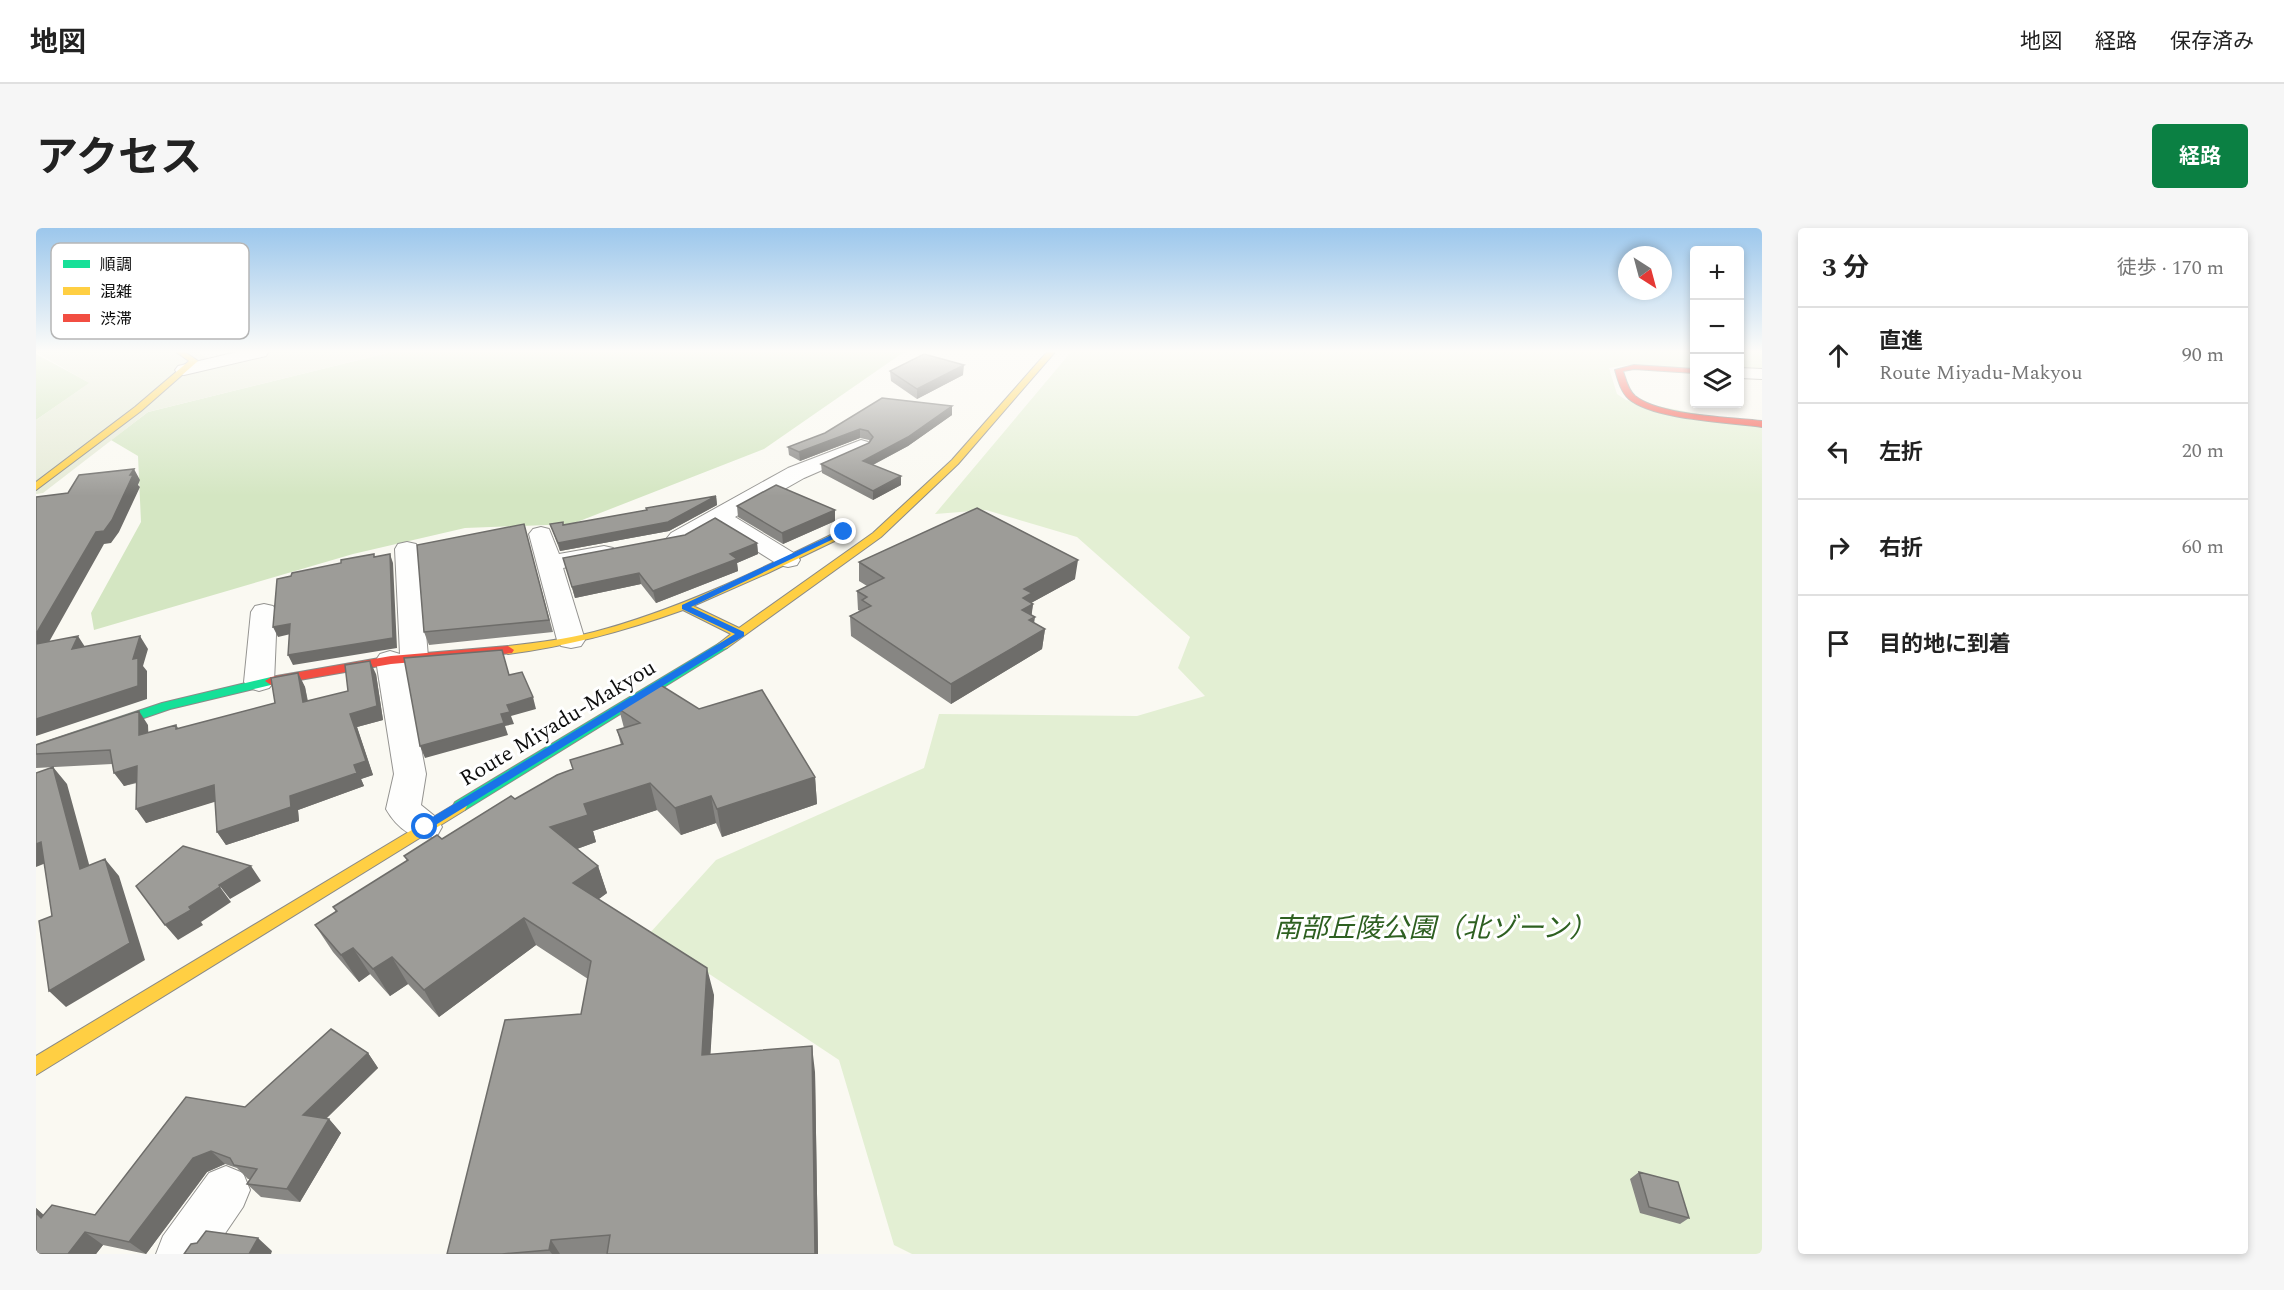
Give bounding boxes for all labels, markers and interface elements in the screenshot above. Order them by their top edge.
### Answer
text: 地図 [30,21,86,64]
text: 地図 [2020,26,2062,58]
text: 経路 [2095,26,2137,58]
text: 保存済み [2170,26,2254,58]
button: 経路 [2152,124,2248,188]
text: アクセス [36,127,202,190]
legend [51,243,249,339]
north arrow [1618,246,1672,300]
map controls [1690,246,1744,408]
button: + [1690,246,1744,300]
text: 3 分 [1822,248,1869,288]
text: 順調 [100,253,132,277]
text: 徒歩 · 170 m [2117,253,2224,283]
text: 混雑 [100,280,132,304]
button: − [1690,300,1744,354]
text: 渋滞 [100,307,132,331]
text: 直進 [1879,325,1923,358]
icon: ahead [1822,339,1855,372]
text: 90 m [2182,340,2224,370]
button: layers [1690,354,1744,408]
text: Route Miyadu-Makyou [1879,358,2082,388]
icon: left [1822,435,1855,468]
text: 左折 [1879,436,1923,469]
text: 20 m [2182,436,2224,466]
route end [830,518,856,544]
icon: right [1822,531,1855,564]
text: 右折 [1879,532,1923,565]
text: 60 m [2182,532,2224,562]
icon: arrive [1822,627,1855,660]
text: 目的地に到着 [1879,628,2011,661]
street label: Route Miyadu-Makyou [453,652,662,795]
route start [411,813,437,839]
park label: 南部丘陵公園（北ゾーン） [1274,908,1596,950]

